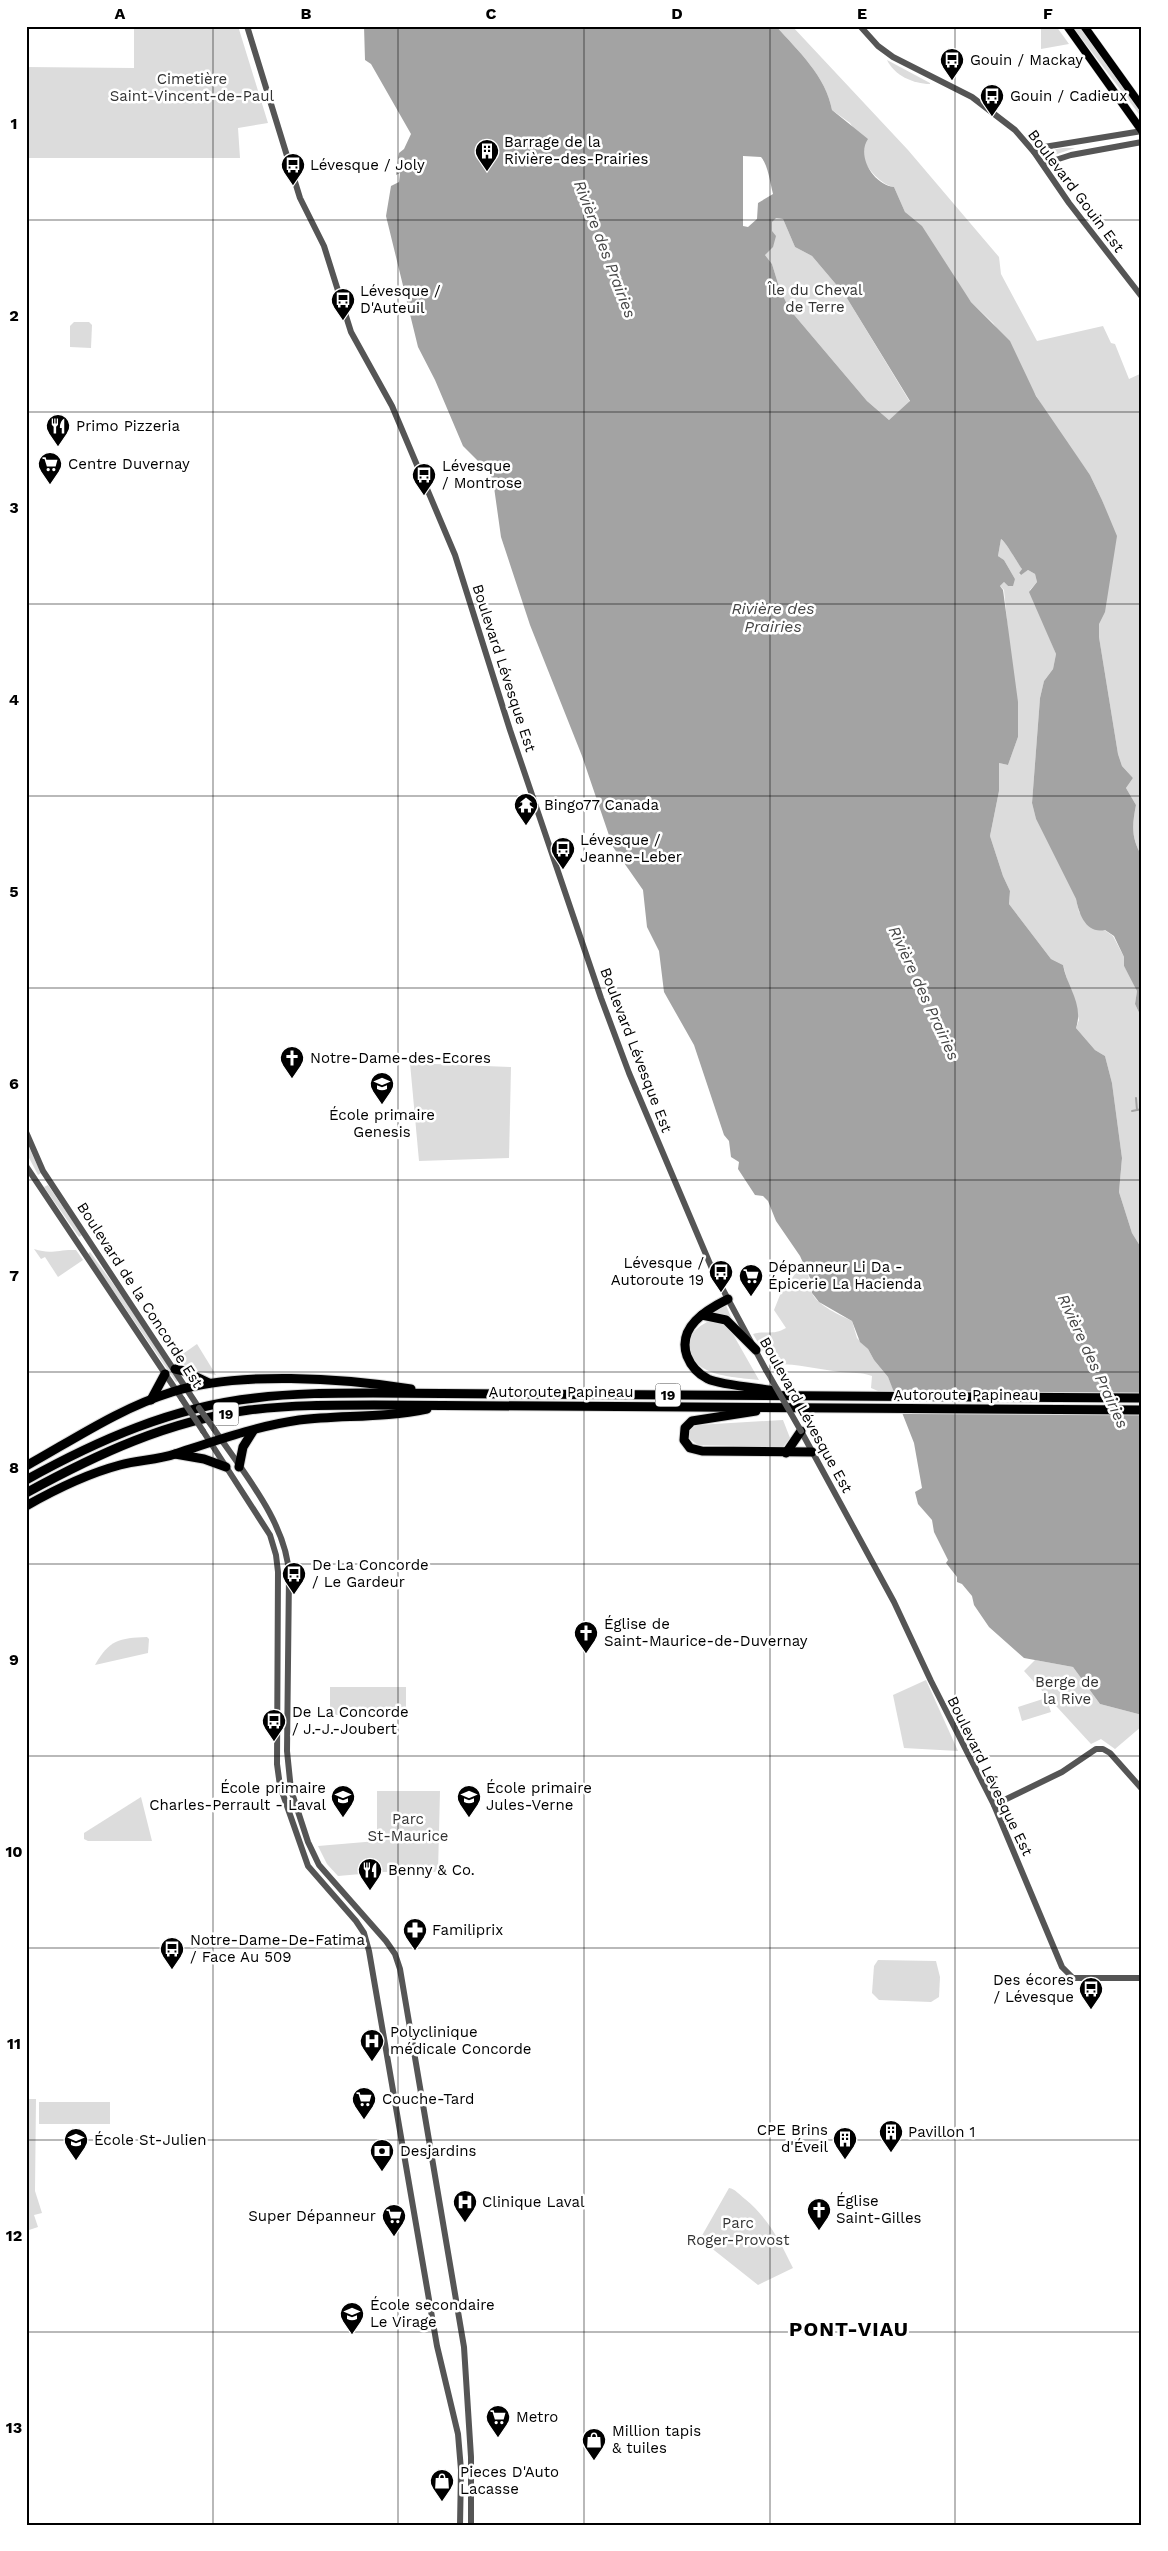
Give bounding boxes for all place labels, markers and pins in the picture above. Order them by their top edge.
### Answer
bus stop icon: Gouin / Mackay [939,47,965,81]
place label: Gouin / Mackay [970,51,1083,69]
bus stop icon: Gouin / Cadieux [979,83,1005,117]
place label: Gouin / Cadieux [1010,87,1127,105]
place label: Barrage de la Rivière-des-Prairies [504,133,648,168]
building icon: Barrage de la Rivière-des-Prairies [474,138,500,172]
bus stop icon: Lévesque / Joly [280,152,306,186]
place label: Lévesque / Joly [310,156,425,174]
place label: Lévesque / D'Auteuil [360,282,441,317]
bus stop icon: Lévesque / D'Auteuil [330,287,356,321]
restaurant icon: Primo Pizzeria [45,413,71,447]
place label: Primo Pizzeria [76,417,180,435]
supermarket icon: Centre Duvernay [37,451,63,485]
place label: Centre Duvernay [68,455,190,473]
place label: Lévesque / Montrose [442,457,522,492]
bus stop icon: Lévesque / Montrose [411,462,437,496]
temple icon: Bingo77 Canada [513,792,539,826]
place label: Bingo77 Canada [544,796,659,814]
place label: Lévesque / Jeanne-Leber [580,831,682,866]
bus stop icon: Lévesque / Jeanne-Leber [550,836,576,870]
church icon: Notre-Dame-des-Ecores [279,1045,305,1079]
place label: Notre-Dame-des-Ecores [310,1049,491,1067]
school or university icon: École primaire Genesis [369,1071,395,1105]
place label: École primaire Genesis [329,1106,435,1141]
place label: Lévesque / Autoroute 19 [611,1254,704,1289]
place label: Dépanneur Li Da - Épicerie La Hacienda [768,1258,922,1293]
bus stop icon: Lévesque / Autoroute 19 [708,1259,734,1293]
supermarket icon: Dépanneur Li Da - Épicerie La Hacienda [738,1263,764,1297]
place label: De La Concorde / Le Gardeur [312,1556,429,1591]
bus stop icon: De La Concorde / Le Gardeur [281,1561,307,1595]
place label: Église de Saint-Maurice-de-Duvernay [604,1615,808,1650]
church icon: Église de Saint-Maurice-de-Duvernay [573,1620,599,1654]
place label: De La Concorde / J.-J.-Joubert [292,1703,409,1738]
bus stop icon: De La Concorde / J.-J.-Joubert [261,1708,287,1742]
place label: École primaire Charles-Perrault - Laval [149,1779,326,1814]
place label: École primaire Jules-Verne [486,1779,592,1814]
school or university icon: École primaire Charles-Perrault - Laval [330,1784,356,1818]
school or university icon: École primaire Jules-Verne [456,1784,482,1818]
restaurant icon: Benny & Co. [357,1857,383,1891]
place label: Benny & Co. [388,1861,475,1879]
pharmacy icon: Familiprix [402,1917,428,1951]
place label: Familiprix [432,1921,503,1939]
place label: Notre-Dame-De-Fatima / Face Au 509 [190,1931,365,1966]
bus stop icon: Notre-Dame-De-Fatima / Face Au 509 [159,1936,185,1970]
place label: Des écores / Lévesque [993,1971,1074,2006]
bus stop icon: Des écores / Lévesque [1078,1976,1104,2010]
place label: Polyclinique médicale Concorde [390,2023,532,2058]
hospital icon: Polyclinique médicale Concorde [359,2028,385,2062]
supermarket icon: Couche-Tard [351,2086,377,2120]
place label: Couche-Tard [382,2090,474,2108]
building icon: Pavillon 1 [878,2119,904,2153]
place label: CPE Brins d'Éveil [757,2121,828,2156]
place label: Pavillon 1 [908,2123,975,2141]
building icon: CPE Brins d'Éveil [832,2126,858,2160]
school or university icon: École St-Julien [63,2127,89,2161]
place label: École St-Julien [94,2131,207,2149]
bank icon: Desjardins [369,2138,395,2172]
place label: Desjardins [400,2142,476,2160]
hospital icon: Clinique Laval [452,2189,478,2223]
place label: Église Saint-Gilles [836,2192,922,2227]
place label: Clinique Laval [482,2193,585,2211]
church icon: Église Saint-Gilles [806,2197,832,2231]
supermarket icon: Super Dépanneur [381,2203,407,2237]
place label: Super Dépanneur [248,2207,376,2225]
place label: École secondaire Le Virage [370,2296,495,2331]
school or university icon: École secondaire Le Virage [339,2301,365,2335]
supermarket icon: Metro [485,2404,511,2438]
place label: Metro [516,2408,558,2426]
place label: Million tapis & tuiles [612,2422,701,2457]
shop icon: Million tapis & tuiles [581,2427,607,2461]
place label: Pieces D'Auto Lacasse [460,2463,559,2498]
shop icon: Pieces D'Auto Lacasse [429,2468,455,2502]

